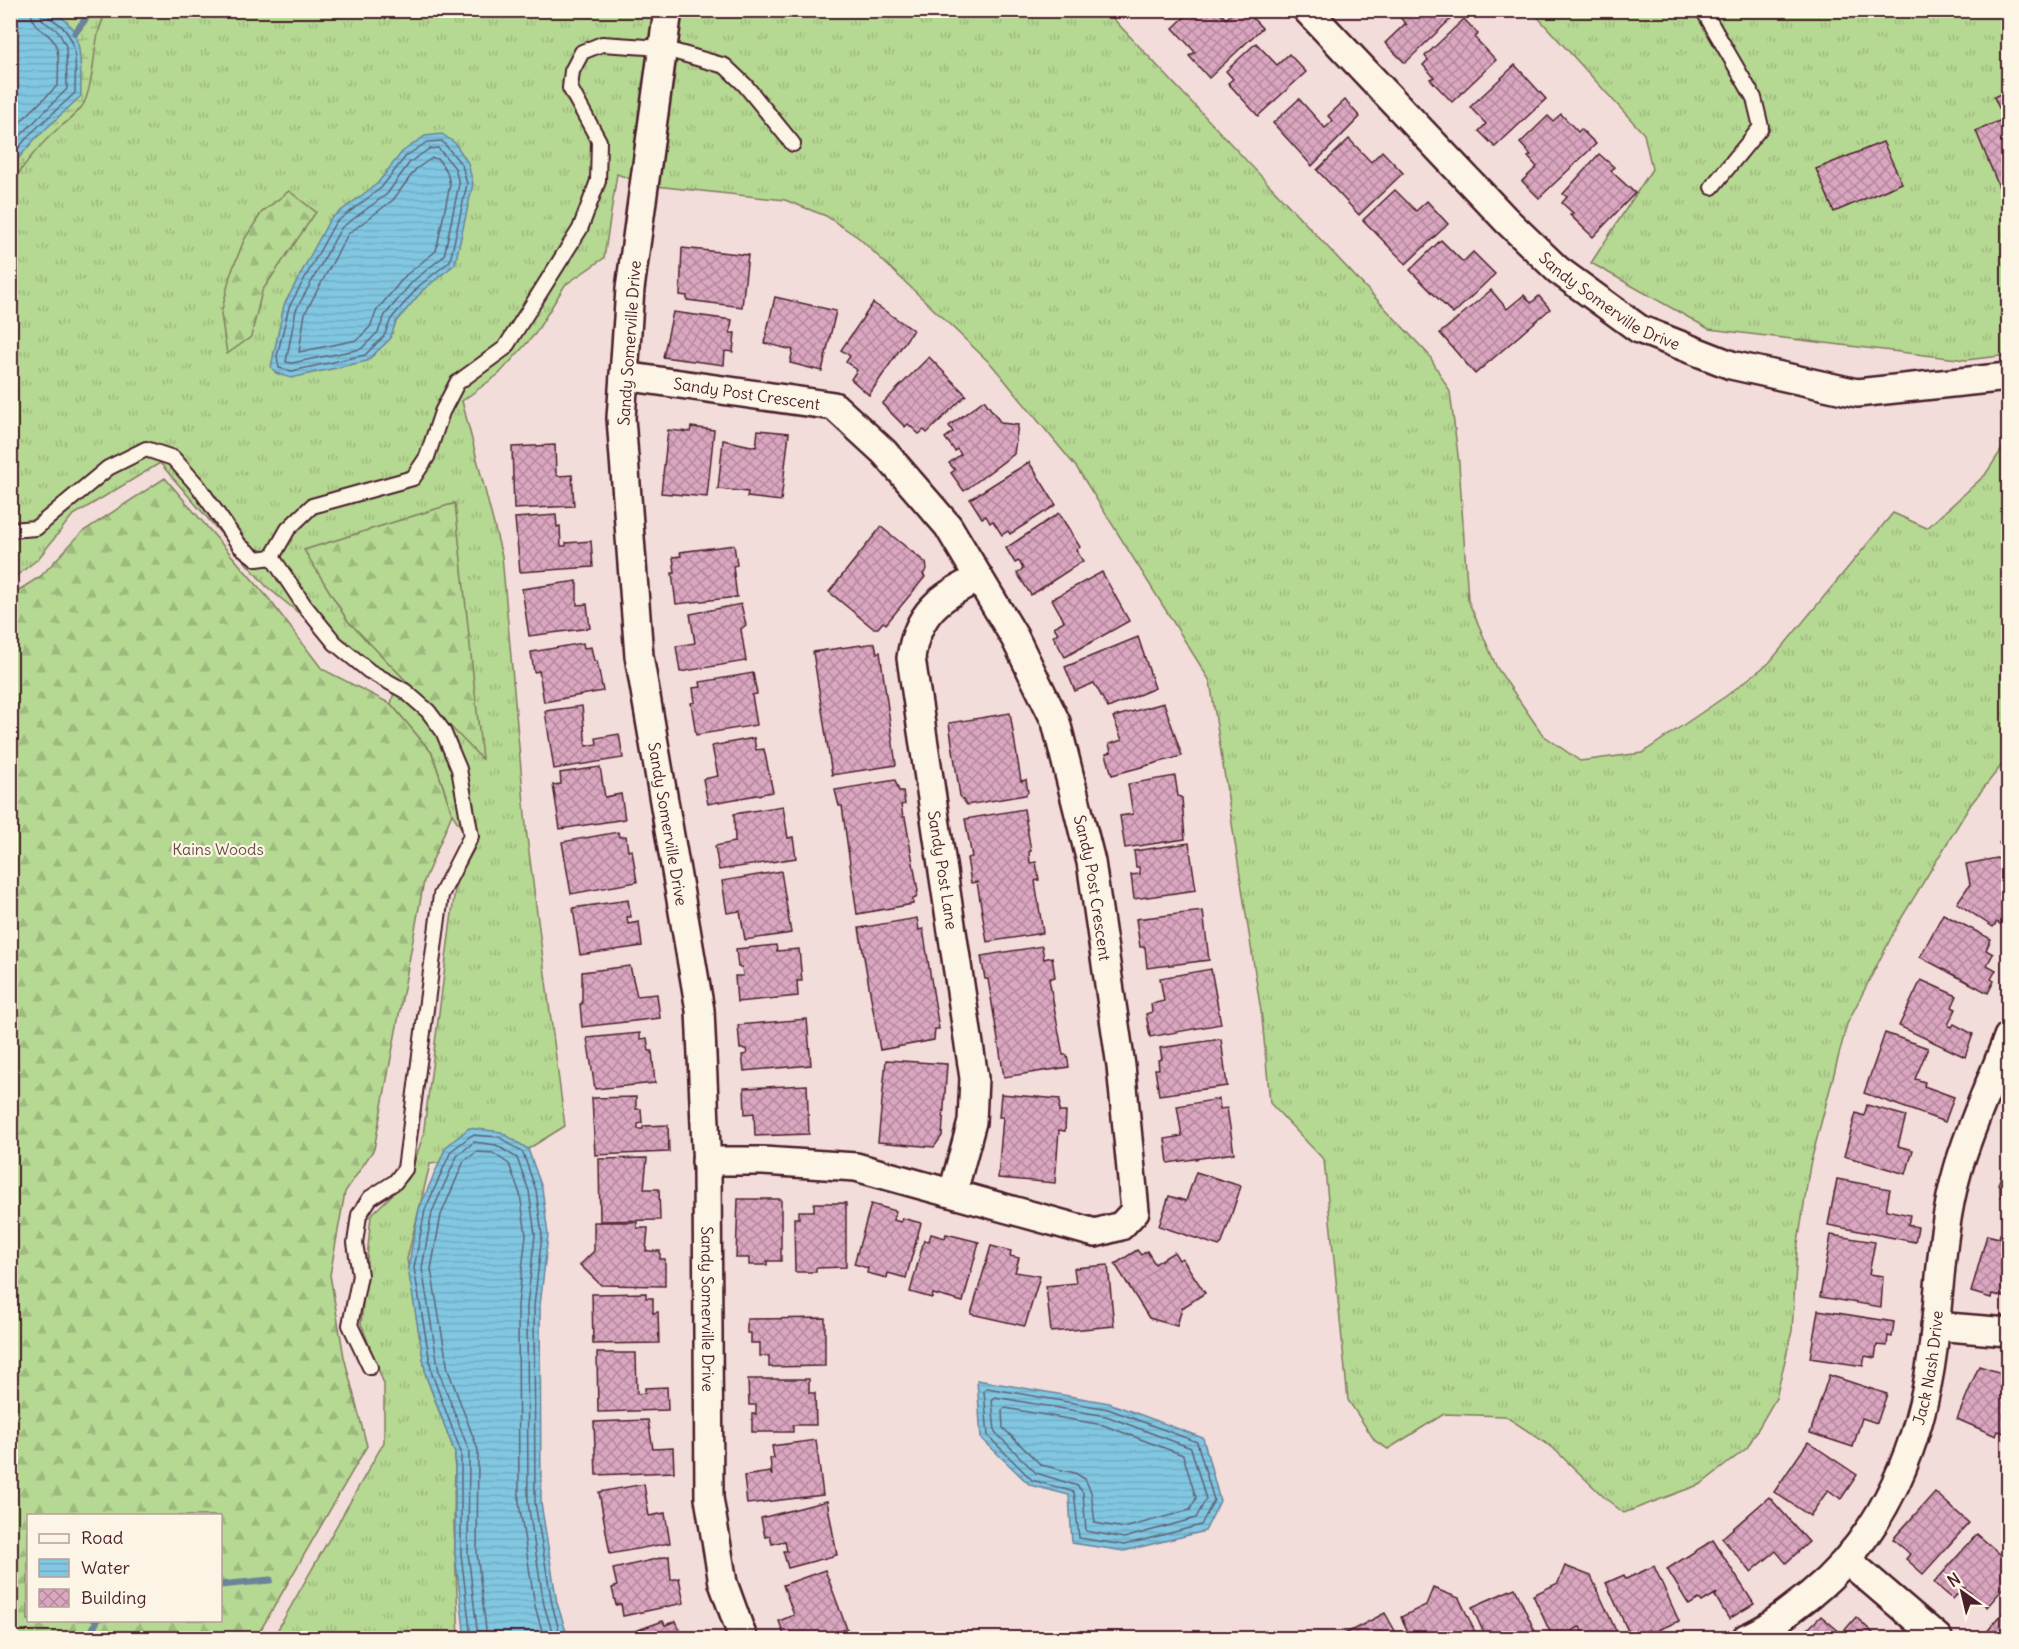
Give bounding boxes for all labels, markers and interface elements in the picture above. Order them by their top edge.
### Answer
street label: Sandy Somerville Drive [1535,247,1683,354]
street label: Sandy Somerville Drive [613,260,645,426]
street label: Sandy Post Crescent [672,373,822,414]
street label: Sandy Somerville Drive [644,741,692,907]
street label: Sandy Post Lane [924,809,962,931]
street label: Sandy Post Crescent [1070,813,1115,963]
park label: Kains Woods [172,839,264,859]
street label: Sandy Somerville Drive [697,1226,718,1392]
street label: Jack Nash Drive [1908,1310,1947,1427]
legend [27,1514,222,1622]
text: Road [81,1526,124,1549]
text: Water [81,1556,131,1579]
north arrow [1932,1562,1992,1622]
text: N [1943,1568,1964,1591]
text: Building [81,1586,146,1609]

